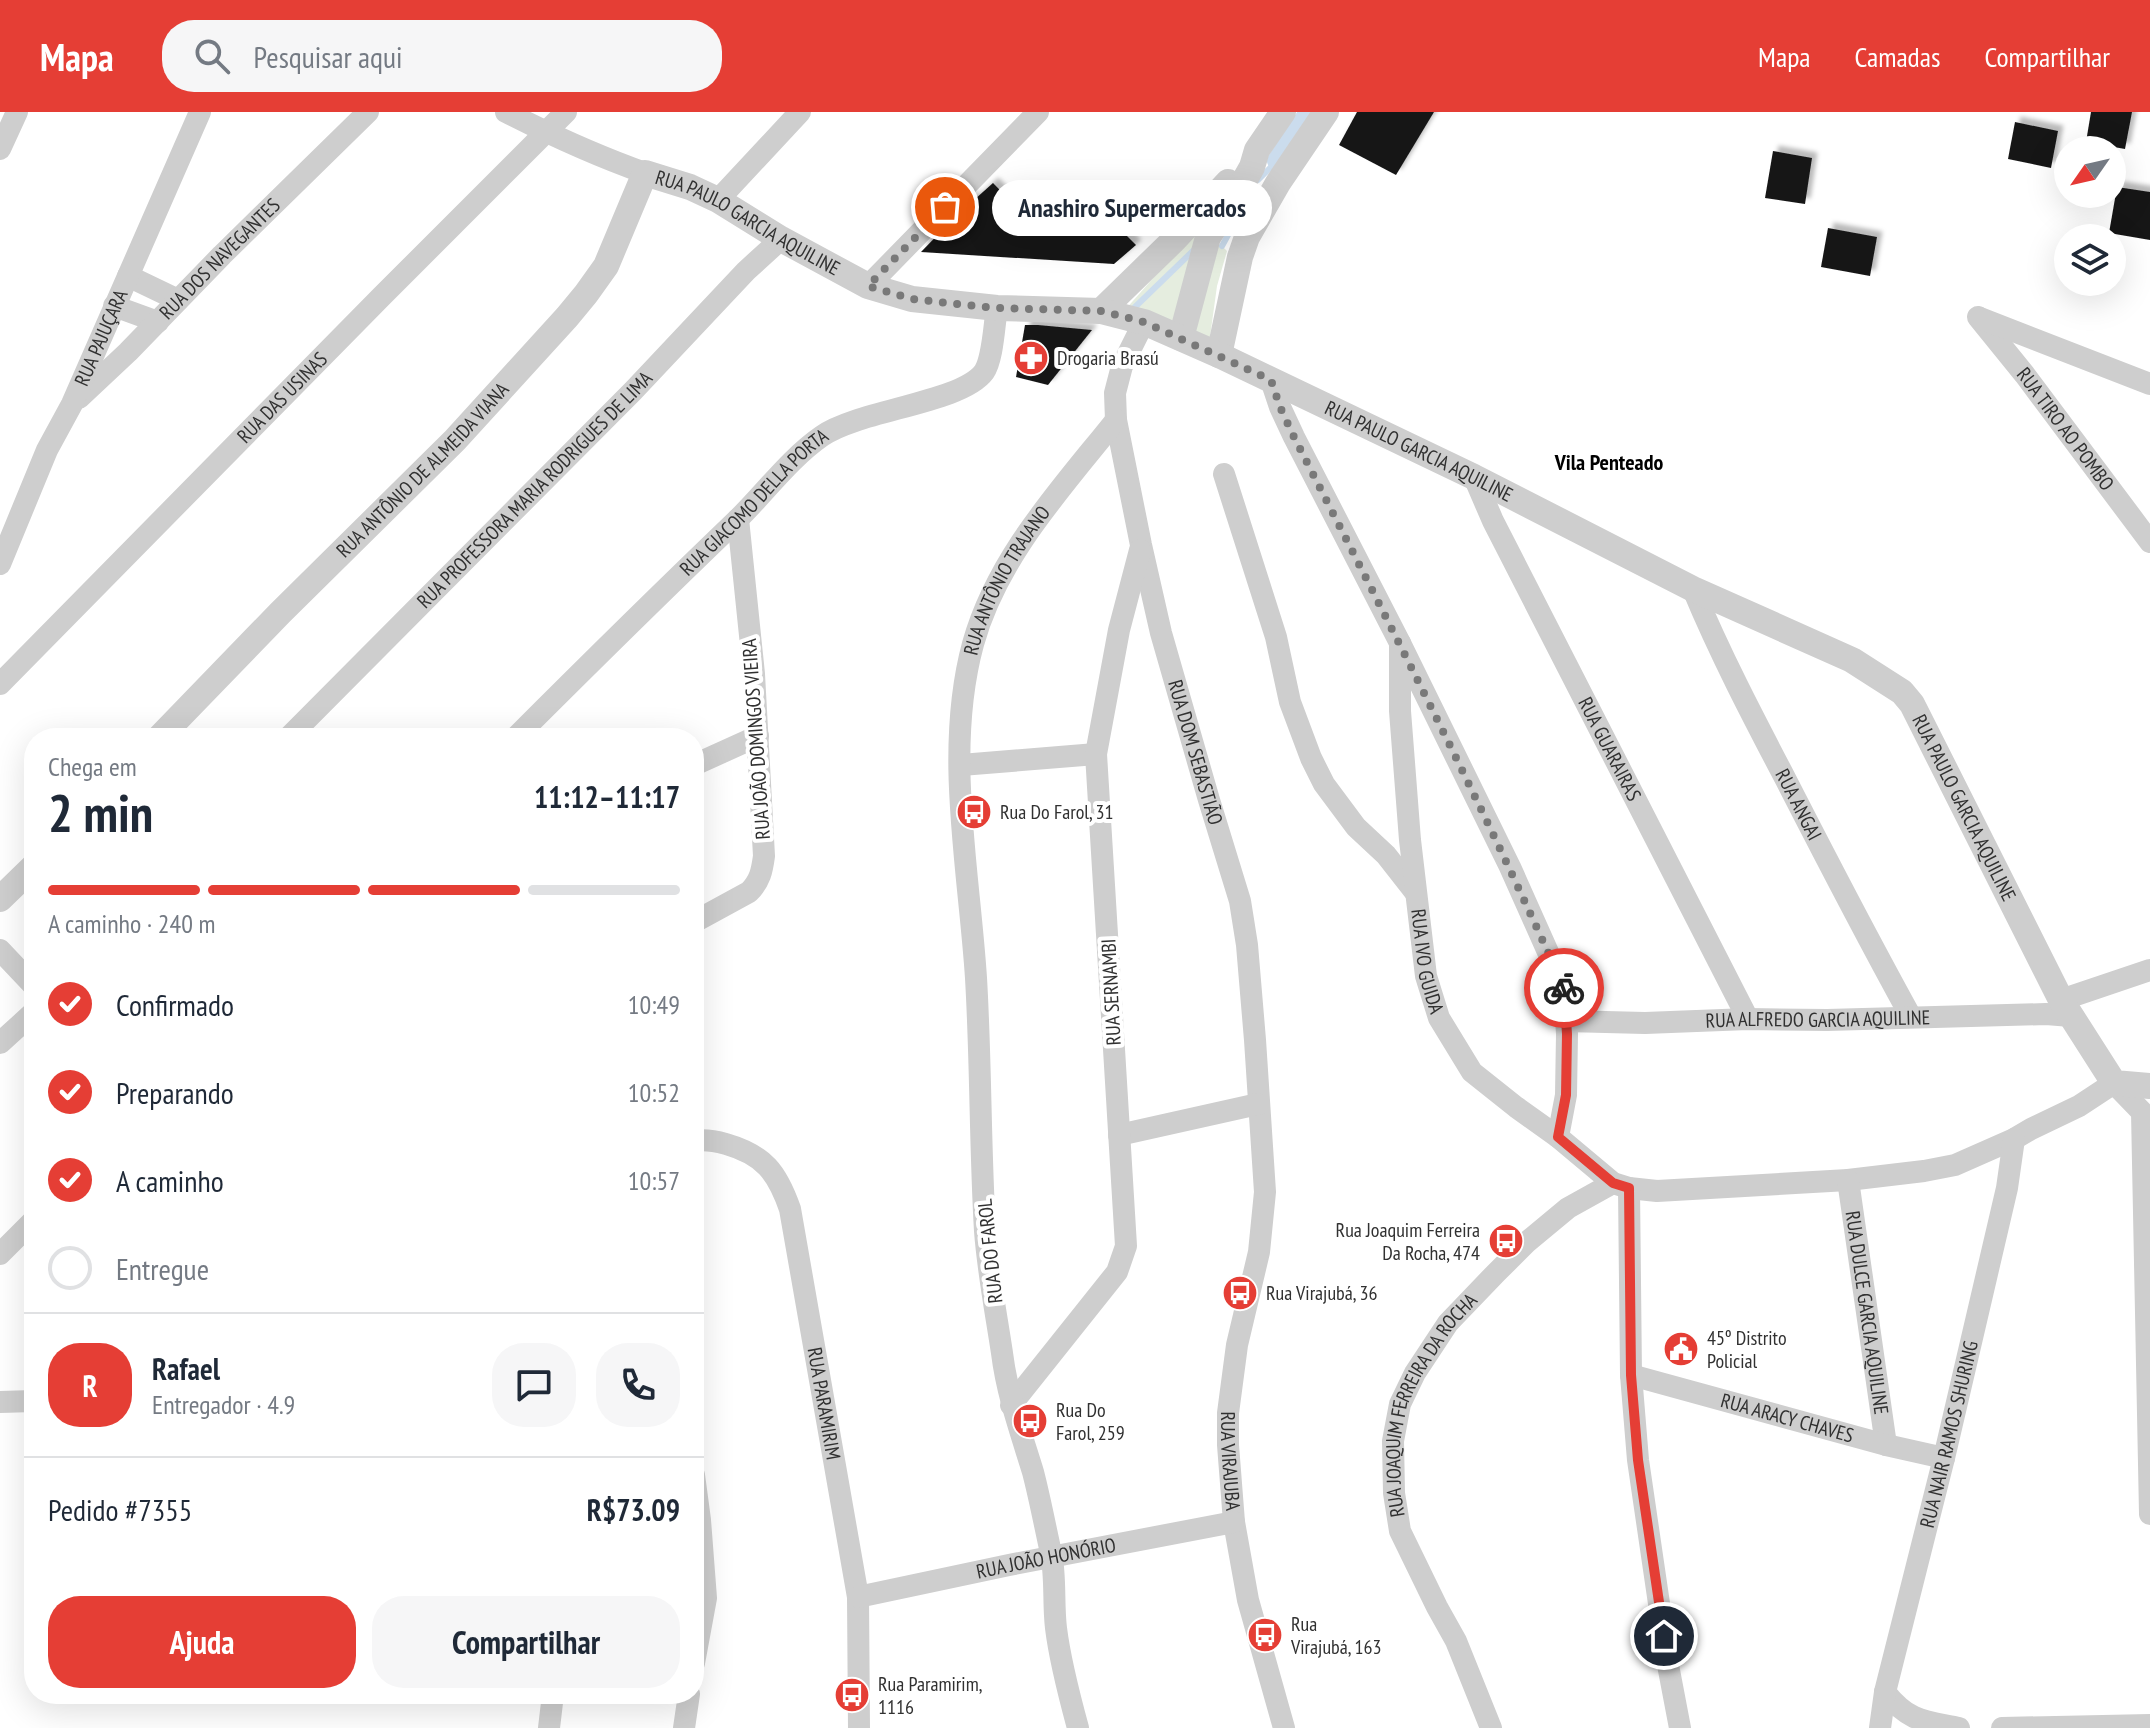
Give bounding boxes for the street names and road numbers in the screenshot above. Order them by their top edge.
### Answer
street label: RUA PAULO GARCIA AQUILINE [652,164,845,281]
street label: RUA DOS NAVEGANTES [154,192,286,325]
street label: RUA PAJUÇARA [69,285,134,390]
street label: RUA DAS USINAS [231,346,333,449]
street label: RUA TIRO AO POMBO [2011,362,2120,496]
street label: RUA PROFESSORA MARIA RODRIGUES DE LIMA [411,365,658,614]
street label: RUA ANTÔNIO DE ALMEIDA VIANA [331,376,515,563]
street label: RUA PAULO GARCIA AQUILINE [1321,395,1517,508]
street label: RUA GIACOMO DELLA PORTA [674,422,834,581]
street label: RUA ANTÔNIO TRAJANO [958,500,1056,658]
street label: RUA JOÃO DOMINGOS VIEIRA [736,637,776,840]
street label: RUA DOM SEBASTIÃO [1162,677,1229,828]
street label: RUA GUARAIRAS [1572,693,1647,805]
street label: RUA PAULO GARCIA AQUILINE [1906,710,2022,905]
street label: RUA ANGAI [1769,764,1828,845]
street label: RUA IVO GUIDA [1405,907,1450,1017]
street label: RUA SERNAMBI [1095,938,1127,1046]
street label: RUA ALFREDO GARCIA AQUILINE [1705,1004,1931,1034]
street label: RUA DO FAROL [972,1197,1008,1304]
street label: RUA DULCE GARCIA AQUILINE [1840,1209,1894,1416]
street label: RUA JOAQUIM FERREIRA DA ROCHA [1380,1287,1483,1519]
street label: RUA NAIR RAMOS SHURING [1914,1338,1984,1530]
street label: RUA PARAMIRIM [801,1345,847,1462]
street label: RUA ARACY CHAVES [1718,1387,1857,1449]
street label: RUA VIRAJUBA [1215,1411,1246,1512]
street label: RUA JOÃO HONÓRIO [974,1532,1118,1585]

